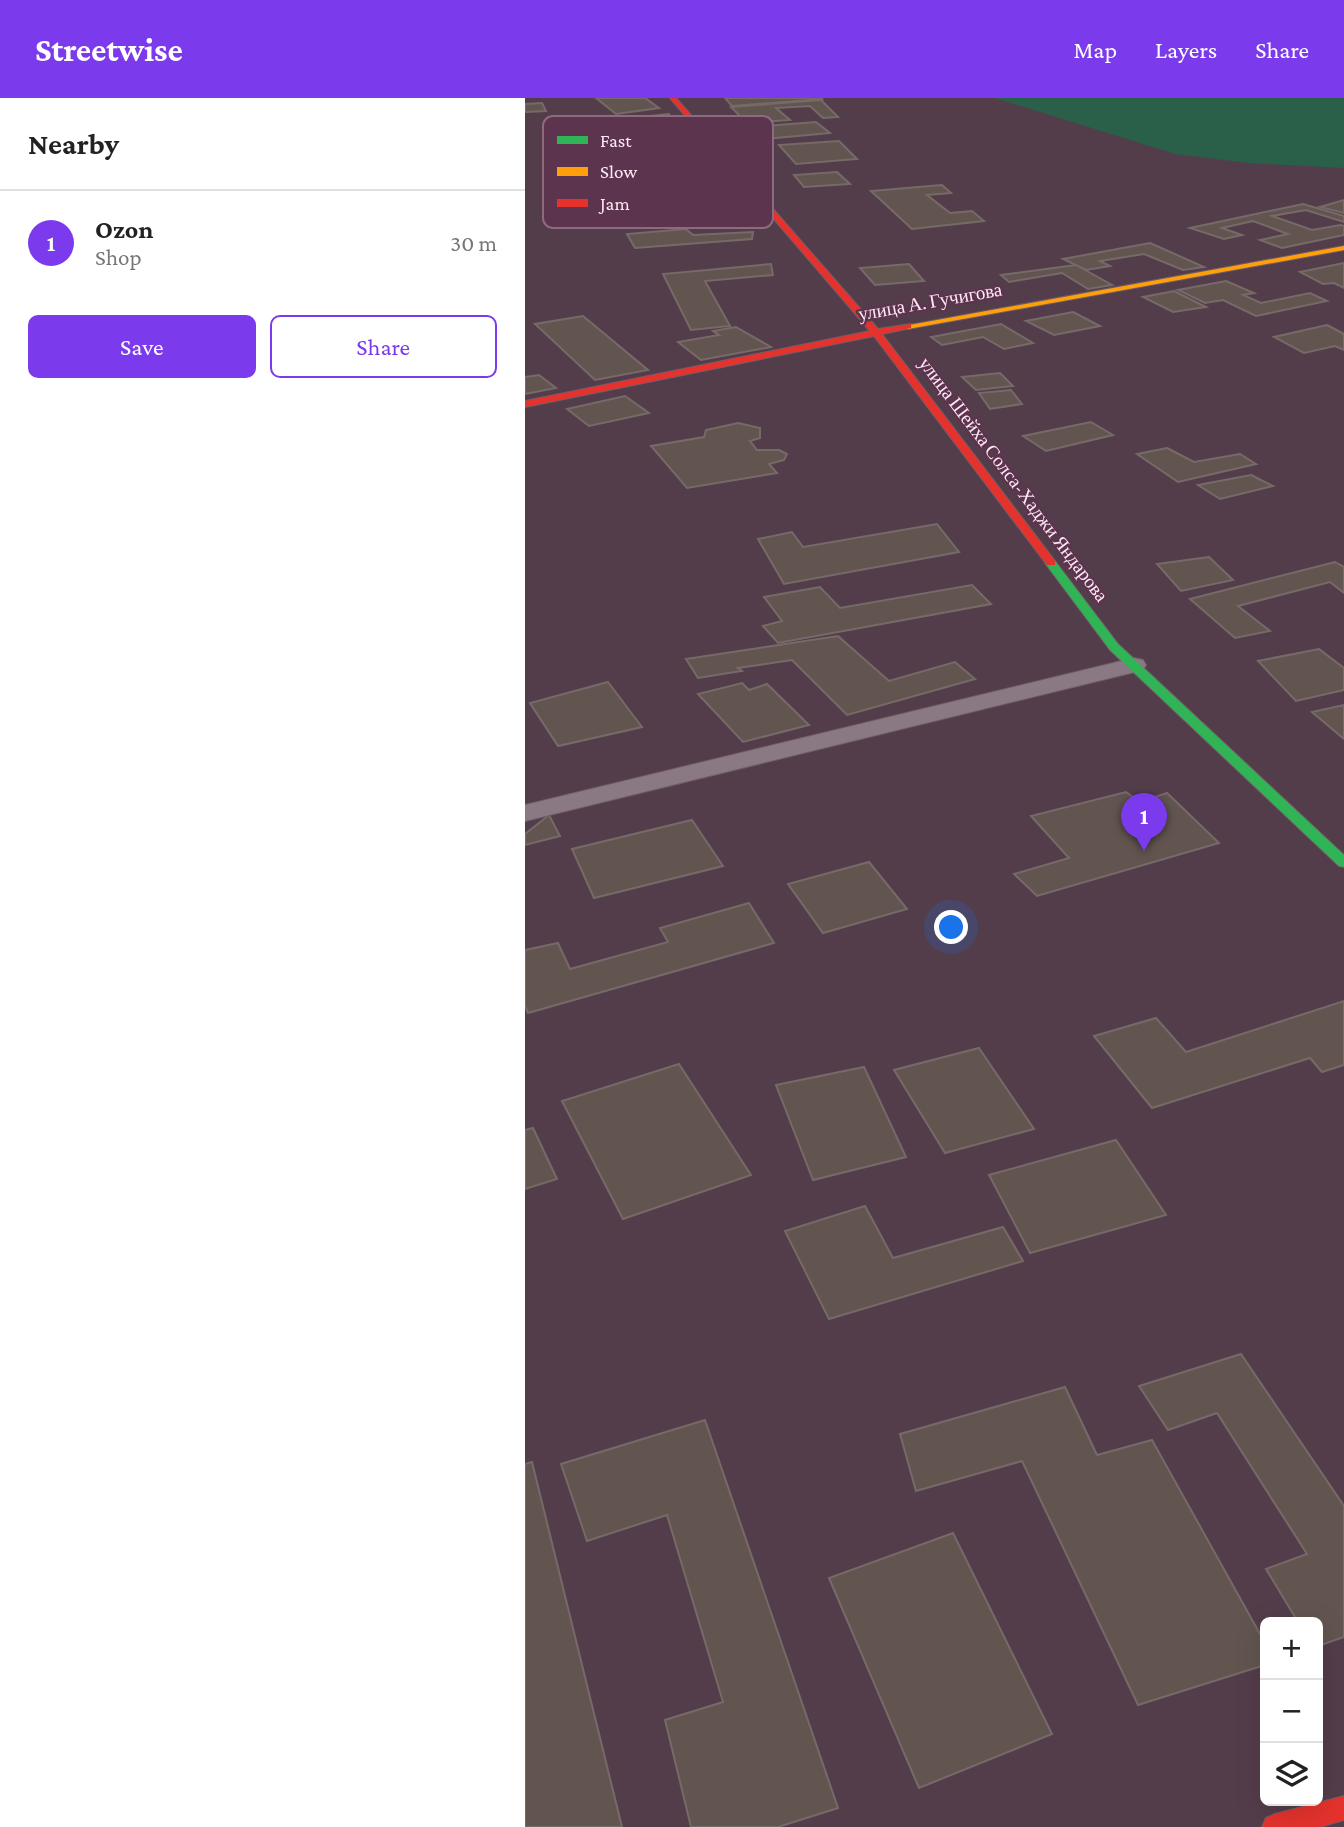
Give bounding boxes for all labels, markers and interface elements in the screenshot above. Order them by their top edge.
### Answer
text: Streetwise [35,31,183,68]
text: Map [1073,36,1117,63]
text: Layers [1155,36,1217,63]
text: Share [1255,36,1309,63]
legend [543,116,773,228]
text: Nearby [28,127,119,160]
text: Fast [600,130,632,151]
text: Slow [600,161,637,182]
text: Jam [598,193,630,214]
text: Ozon [95,215,153,244]
text: 1 [47,230,55,256]
text: 30 m [450,230,497,256]
text: Shop [95,244,142,270]
street label: улица А. Гучигова [857,278,1004,324]
button: Save [28,315,256,378]
button: Share [270,315,497,378]
street label: улица Шейха Солса-Хаджи Яндарова [915,353,1113,606]
pin: 1 [1121,793,1167,851]
your location [934,910,968,944]
map controls [1260,1617,1323,1806]
button: + [1260,1617,1323,1680]
button: − [1260,1680,1323,1743]
button: layers [1260,1743,1323,1806]

